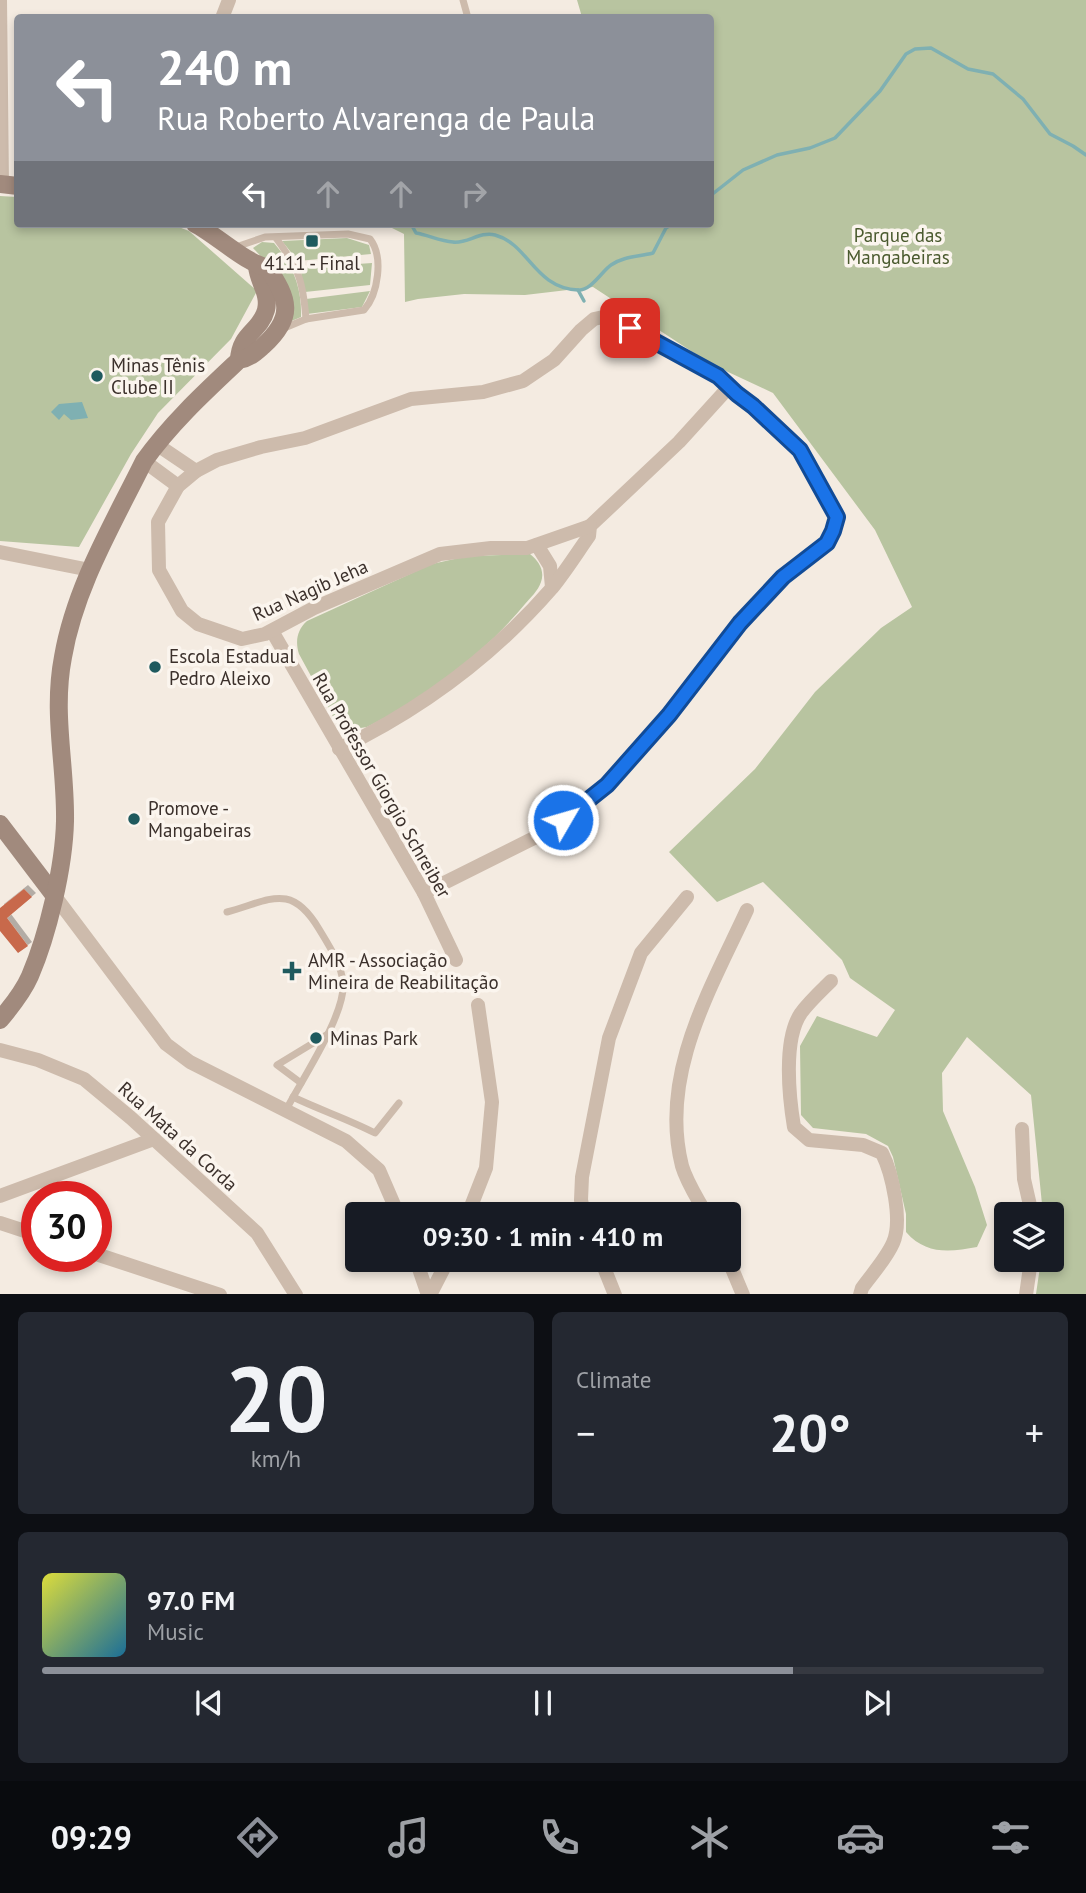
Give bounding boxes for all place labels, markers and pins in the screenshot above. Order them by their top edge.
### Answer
marker: 4111 - Final [304,233,320,249]
place label: 4111 - Final [264,251,360,275]
pin [600,298,660,358]
place label: Minas Tênis Clube II [111,353,205,399]
marker: Minas Tênis Clube II [89,368,105,384]
place label: Escola Estadual Pedro Aleixo [169,644,295,690]
marker: Escola Estadual Pedro Aleixo [147,659,163,675]
place label: Promove - Mangabeiras [148,796,251,842]
marker: Promove - Mangabeiras [126,811,142,827]
place label: AMR - Associação Mineira de Reabilitação [308,948,499,994]
marker: AMR - Associação Mineira de Reabilitação [282,961,302,981]
place label: Minas Park [330,1026,418,1050]
marker: Minas Park [308,1030,324,1046]

